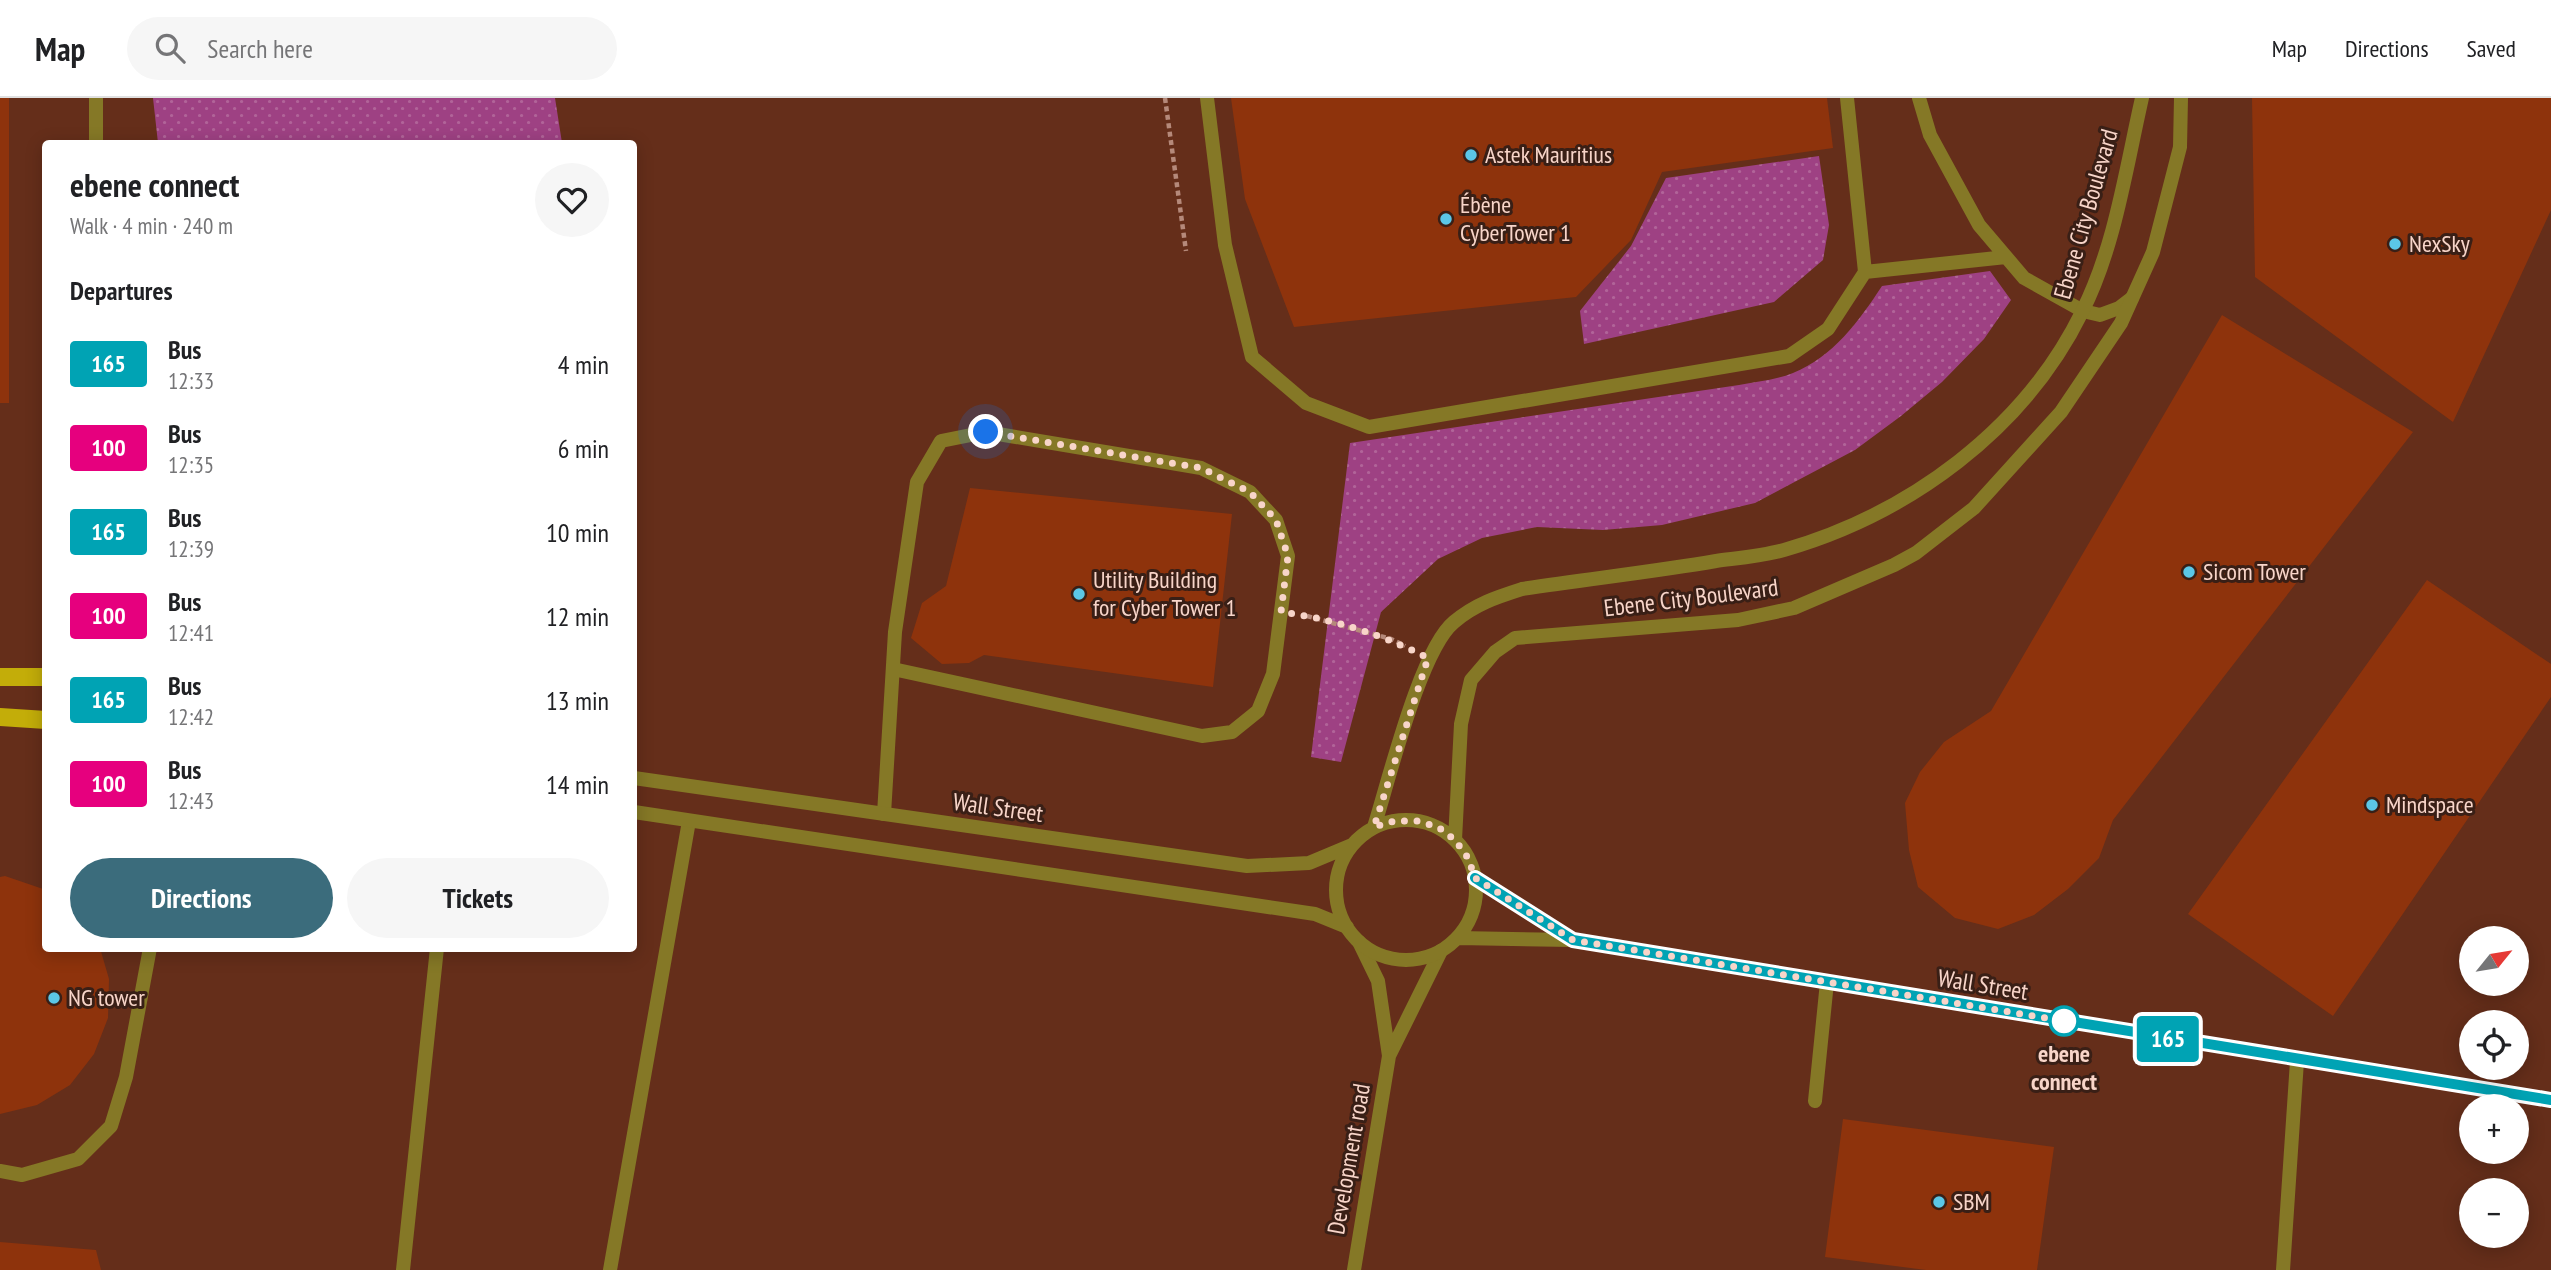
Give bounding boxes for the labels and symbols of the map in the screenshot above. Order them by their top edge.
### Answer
street label: Ebene City Boulevard [2046,125,2125,302]
place label: Astek Mauritius [1485,139,1612,170]
marker: Astek Mauritius [1463,147,1479,163]
place label: Ébène CyberTower 1 [1460,189,1571,248]
marker: Ébène CyberTower 1 [1438,211,1454,227]
place label: NexSky [2409,228,2470,259]
marker: NexSky [2387,236,2403,252]
your location [968,414,1003,449]
place label: Sicom Tower [2203,556,2306,587]
place label: Utility Building for Cyber Tower 1 [1093,564,1236,623]
marker: Sicom Tower [2181,564,2197,580]
street label: Ebene City Boulevard [1602,571,1780,624]
marker: Utility Building for Cyber Tower 1 [1071,586,1087,602]
street label: Wall Street [951,786,1046,829]
place label: Mindspace [2386,789,2474,820]
marker: Mindspace [2364,797,2380,813]
north arrow [2459,926,2529,996]
street label: Wall Street [1936,962,2031,1007]
place label: NG tower [68,982,145,1013]
marker: NG tower [46,990,62,1006]
marker: ebene connect [2049,1006,2079,1036]
line badge: 165 [2128,1016,2208,1062]
place label: ebene connect [2031,1038,2097,1097]
street label: Development road [1320,1081,1377,1237]
place label: SBM [1953,1186,1990,1217]
marker: SBM [1931,1194,1947,1210]

